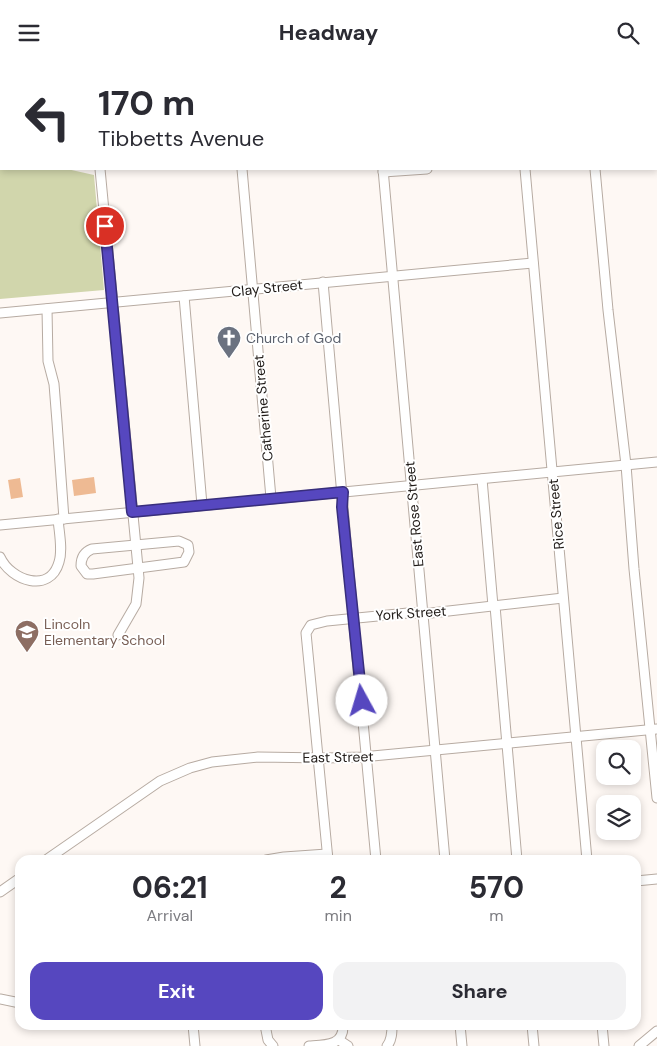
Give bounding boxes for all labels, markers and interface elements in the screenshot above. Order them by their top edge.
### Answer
text: Headway [279,18,378,47]
icon: menu [15,19,43,47]
icon: search [614,19,642,47]
text: 170 m [98,80,195,126]
icon: left [15,85,80,150]
text: Tibbetts Avenue [98,124,264,153]
pin [84,205,126,247]
icon: arrive [91,212,119,240]
street label: Clay Street [230,275,304,301]
church icon: Church of God [216,325,242,359]
place label: Church of God [246,329,341,347]
street label: Catherine Street [249,354,277,462]
street label: East Rose Street [400,460,428,568]
street label: Rice Street [544,478,568,550]
street label: York Street [375,602,447,624]
place label: Lincoln Elementary School [44,615,165,649]
school or university icon: Lincoln Elementary School [14,619,40,653]
position arrow [335,674,387,726]
map controls [596,740,641,840]
button: search [596,740,641,785]
street label: East Street [302,747,374,767]
button: layers [596,795,641,840]
text: 06:21 [132,868,208,907]
text: 2 [330,868,347,907]
text: 570 [469,868,524,907]
text: Arrival [146,905,193,926]
text: min [325,905,352,926]
text: m [489,905,504,926]
button: Exit [30,962,323,1020]
button: Share [333,962,626,1020]

